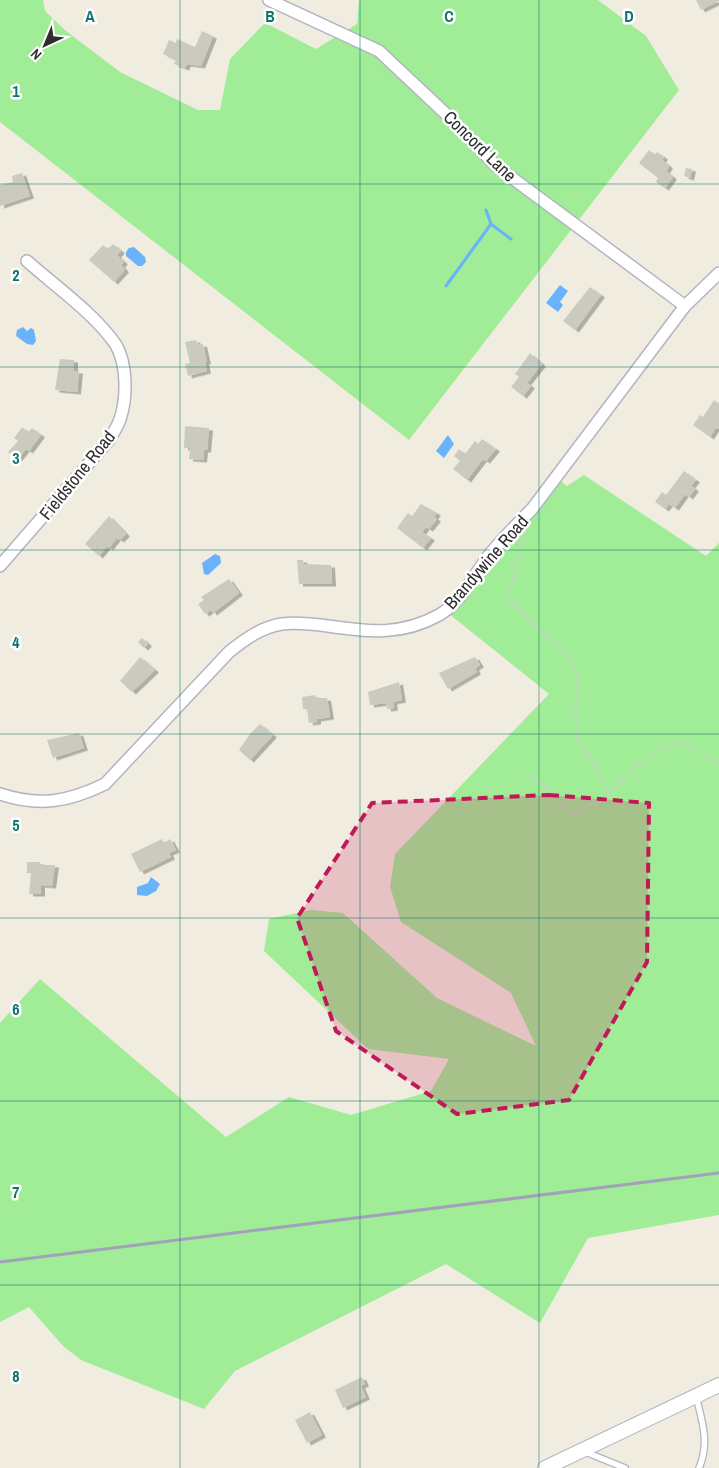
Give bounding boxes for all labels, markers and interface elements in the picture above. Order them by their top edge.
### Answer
text: A [85,5,95,27]
text: B [265,5,275,27]
text: C [444,5,454,27]
text: D [624,5,634,27]
north arrow [20,20,70,70]
text: N [27,45,45,64]
text: 1 [12,80,20,102]
street label: Concord Lane [438,105,522,187]
text: 2 [12,264,20,286]
street label: Fieldstone Road [33,425,121,525]
text: 3 [12,447,20,469]
street label: Brandywine Road [438,510,534,614]
text: 4 [12,631,20,653]
text: 5 [12,814,20,836]
text: 6 [12,998,20,1020]
text: 7 [12,1181,20,1203]
text: 8 [12,1365,20,1387]

